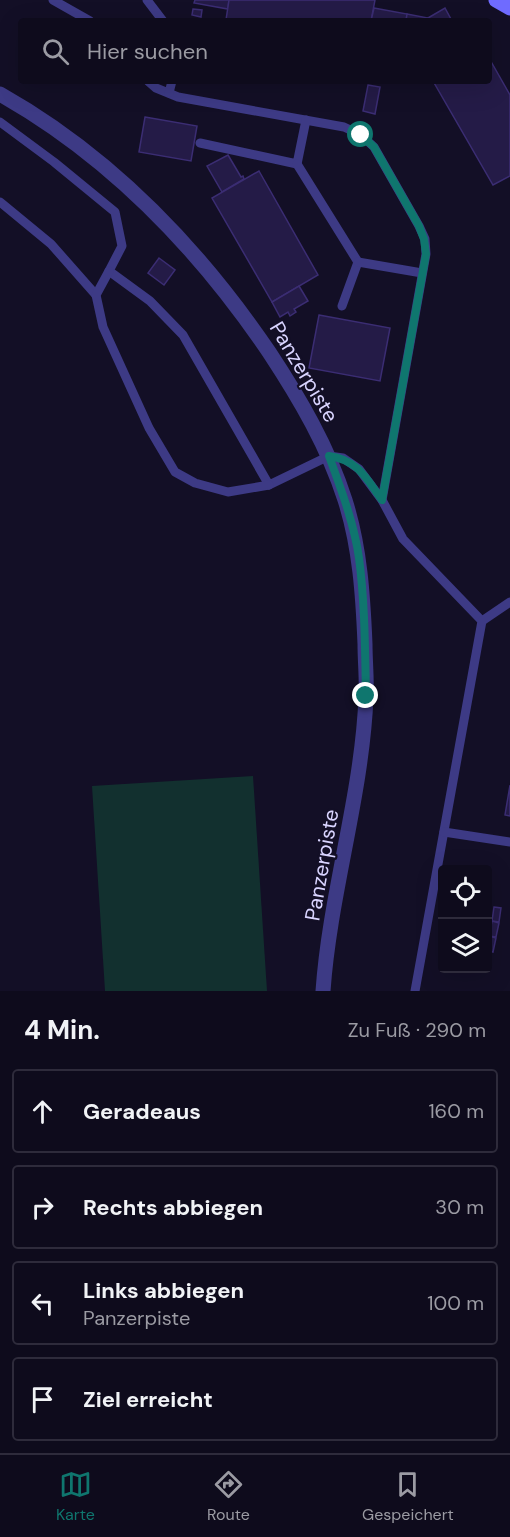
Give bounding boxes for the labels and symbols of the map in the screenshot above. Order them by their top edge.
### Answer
route start [347,121,373,147]
street label: Panzerpiste [263,317,345,428]
route end [352,682,378,708]
street label: Panzerpiste [298,807,346,923]

